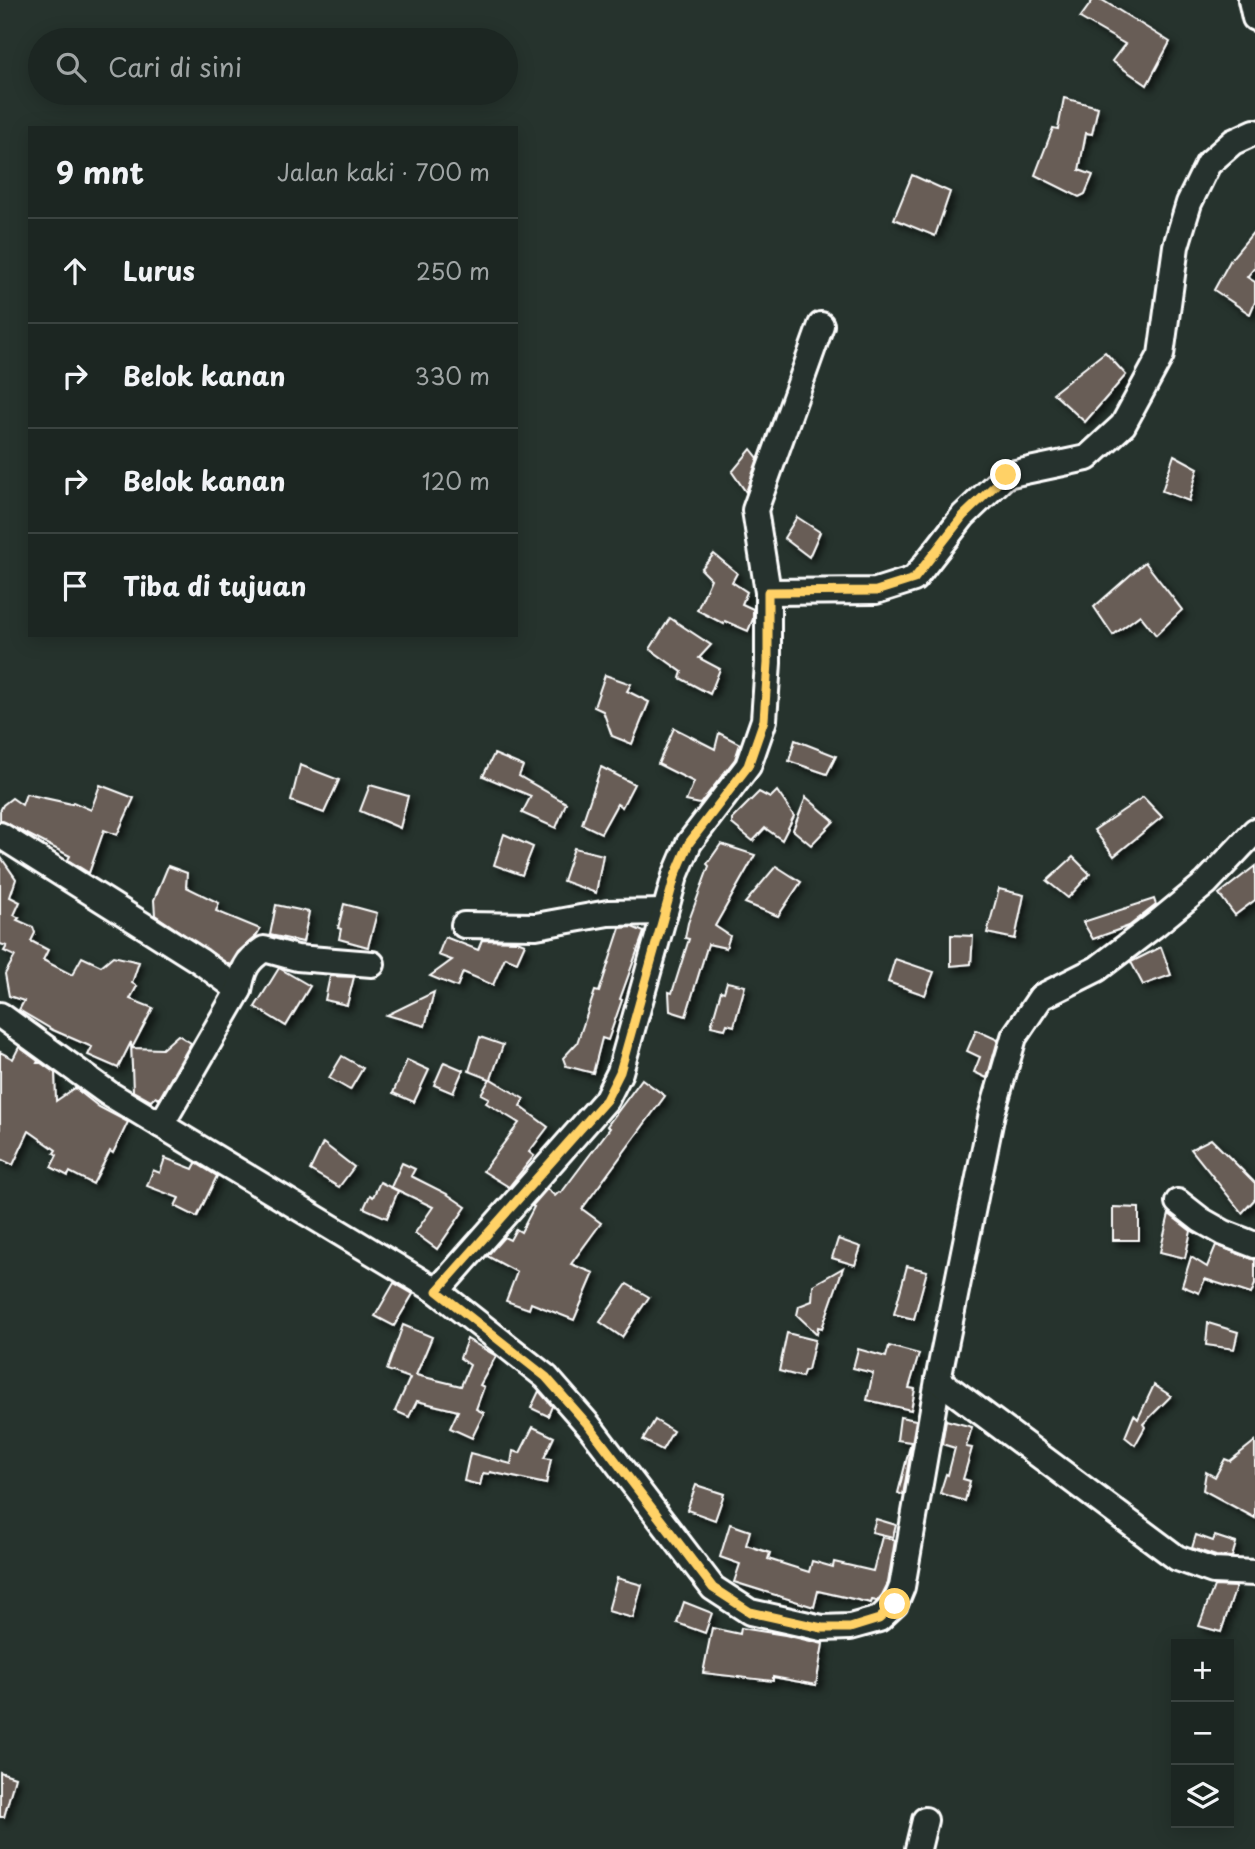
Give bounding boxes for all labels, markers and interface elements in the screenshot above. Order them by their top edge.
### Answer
search box [28,28,518,105]
text: Cari di sini [108,47,242,86]
icon: search [52,48,90,86]
text: 9 mnt [56,149,144,194]
text: Jalan kaki · 700 m [277,154,490,189]
text: Lurus [123,251,195,290]
icon: ahead [56,252,94,290]
text: 250 m [416,253,490,288]
text: Belok kanan [123,356,285,395]
icon: right [56,357,94,395]
text: 330 m [414,358,490,393]
route end [990,459,1021,490]
text: Belok kanan [123,461,285,500]
icon: right [56,462,94,500]
text: 120 m [422,463,490,498]
text: Tiba di tujuan [123,566,307,605]
icon: arrive [56,567,94,605]
route start [879,1588,910,1619]
map controls [1171,1639,1234,1828]
button: + [1171,1639,1234,1702]
button: − [1171,1702,1234,1765]
button: layers [1171,1765,1234,1828]

